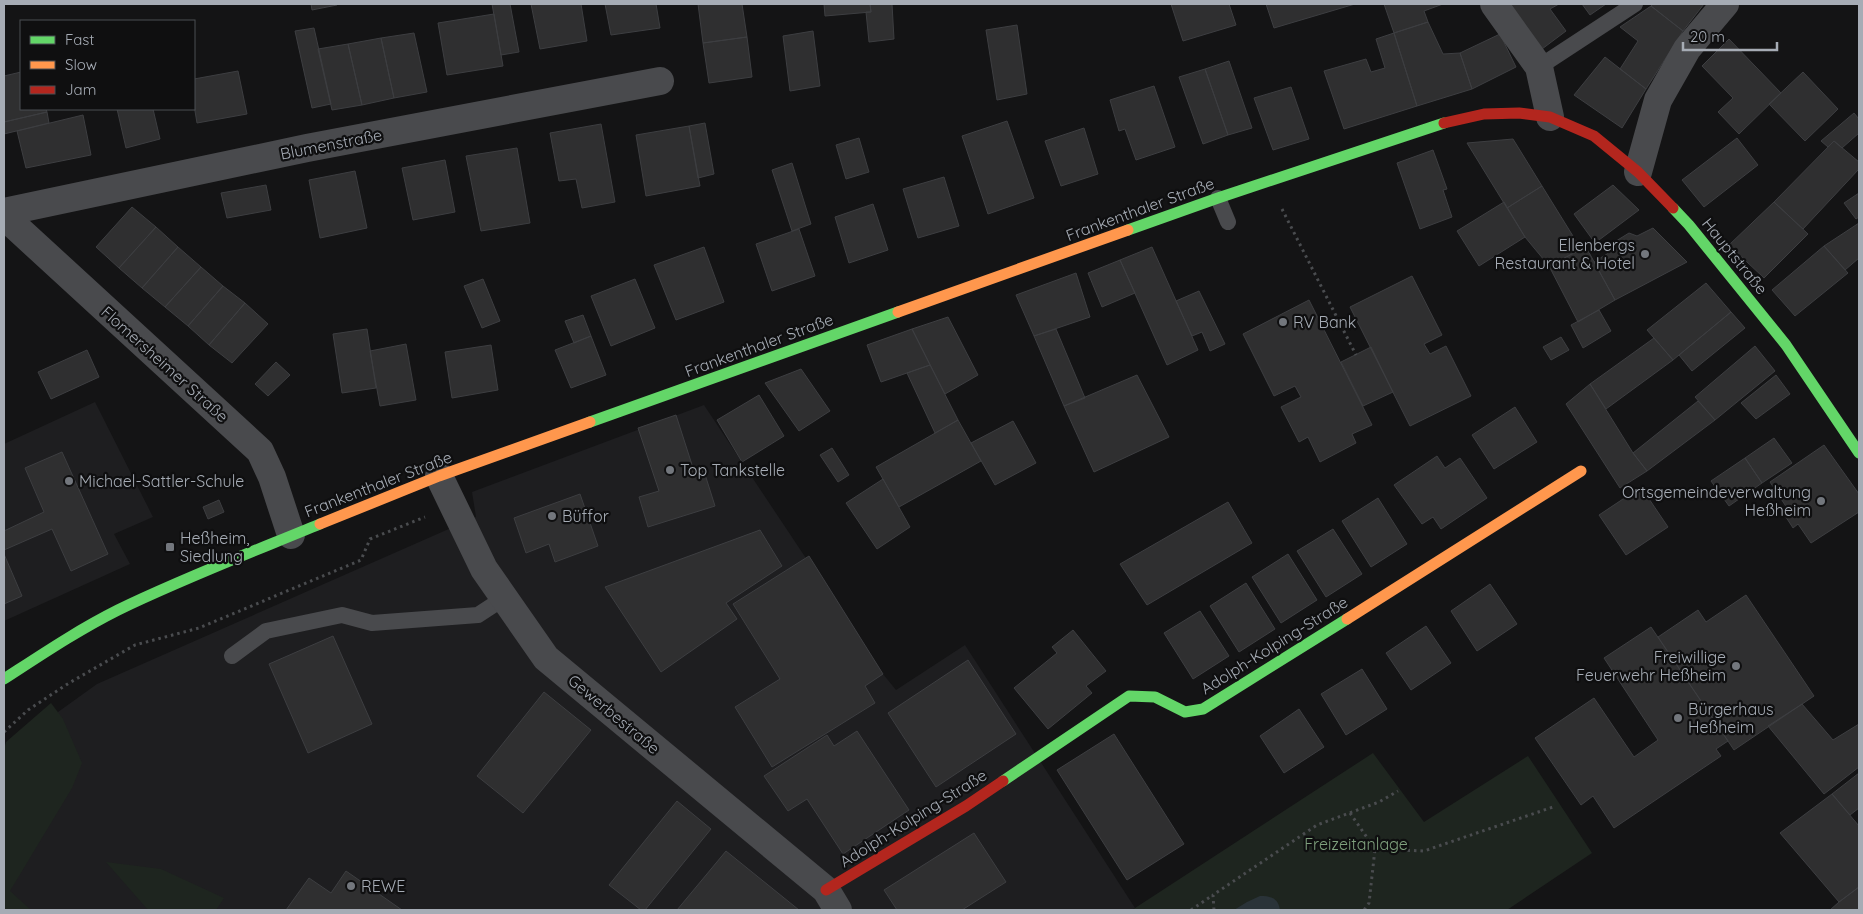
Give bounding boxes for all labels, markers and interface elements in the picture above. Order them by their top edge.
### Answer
legend [20,20,195,110]
scale bar [1683,20,1777,52]
text: 20 m [1690,27,1725,46]
text: Fast [65,30,94,49]
text: Slow [65,55,97,74]
text: Jam [65,80,96,99]
street label: Blumenstraße [278,124,384,164]
street label: Frankenthaler Straße [1063,173,1217,245]
street label: Hauptstraße [1698,214,1772,298]
place label: Ellenbergs Restaurant & Hotel [1495,235,1635,273]
marker: Ellenbergs Restaurant & Hotel [1639,248,1651,260]
street label: Flomersheimer Straße [97,302,233,426]
street label: Frankenthaler Straße [682,309,836,381]
place label: RV Bank [1293,312,1356,332]
marker: RV Bank [1277,316,1289,328]
street label: Frankenthaler Straße [301,447,455,521]
place label: Top Tankstelle [680,460,785,480]
marker: Top Tankstelle [664,464,676,476]
place label: Michael-Sattler-Schule [79,471,244,491]
marker: Michael-Sattler-Schule [63,475,75,487]
place label: Ortsgemeindeverwaltung Heßheim [1622,482,1811,520]
marker: Ortsgemeindeverwaltung Heßheim [1815,495,1827,507]
place label: Büffor [562,506,609,526]
marker: Büffor [546,510,558,522]
place label: Heßheim, Siedlung [180,528,250,566]
marker: Heßheim, Siedlung [164,541,176,553]
street label: Adolph-Kolping-Straße [1197,592,1351,698]
place label: Freiwillige Feuerwehr Heßheim [1576,647,1726,685]
marker: Freiwillige Feuerwehr Heßheim [1730,660,1742,672]
street label: Gewerbestraße [564,670,664,758]
place label: Bürgerhaus Heßheim [1688,699,1774,737]
marker: Bürgerhaus Heßheim [1672,712,1684,724]
street label: Adolph-Kolping-Straße [836,765,990,871]
park label: Freizeitanlage [1304,834,1408,854]
place label: REWE [361,876,405,896]
marker: REWE [345,880,357,892]

